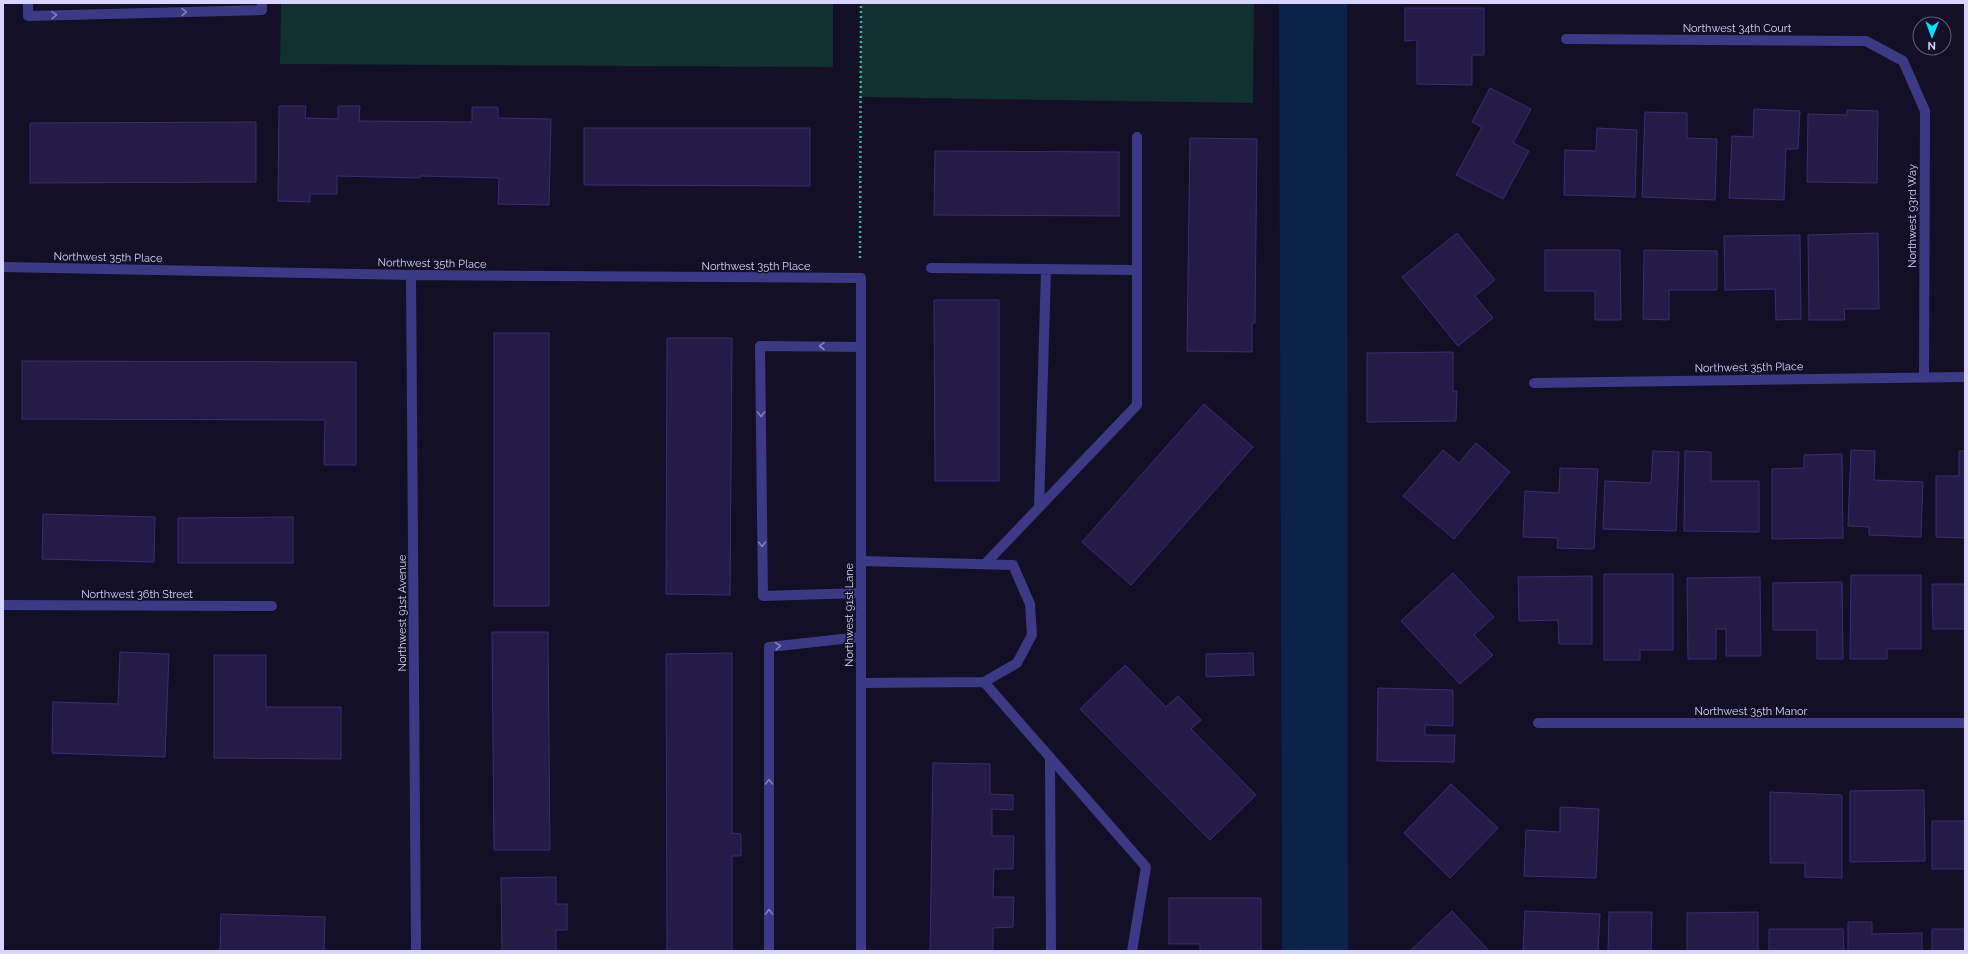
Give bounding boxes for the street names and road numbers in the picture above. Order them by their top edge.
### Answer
street label: Northwest 34th Court [1683,22,1792,35]
street label: Northwest 93rd Way [1906,164,1919,268]
street label: Northwest 35th Place [53,250,163,265]
street label: Northwest 35th Place [377,256,487,271]
street label: Northwest 35th Place [702,260,811,273]
street label: Northwest 35th Place [1694,360,1804,375]
street label: Northwest 91st Avenue [396,554,409,672]
street label: Northwest 91st Lane [843,562,856,667]
street label: Northwest 36th Street [81,588,193,601]
street label: Northwest 35th Manor [1695,705,1808,718]

